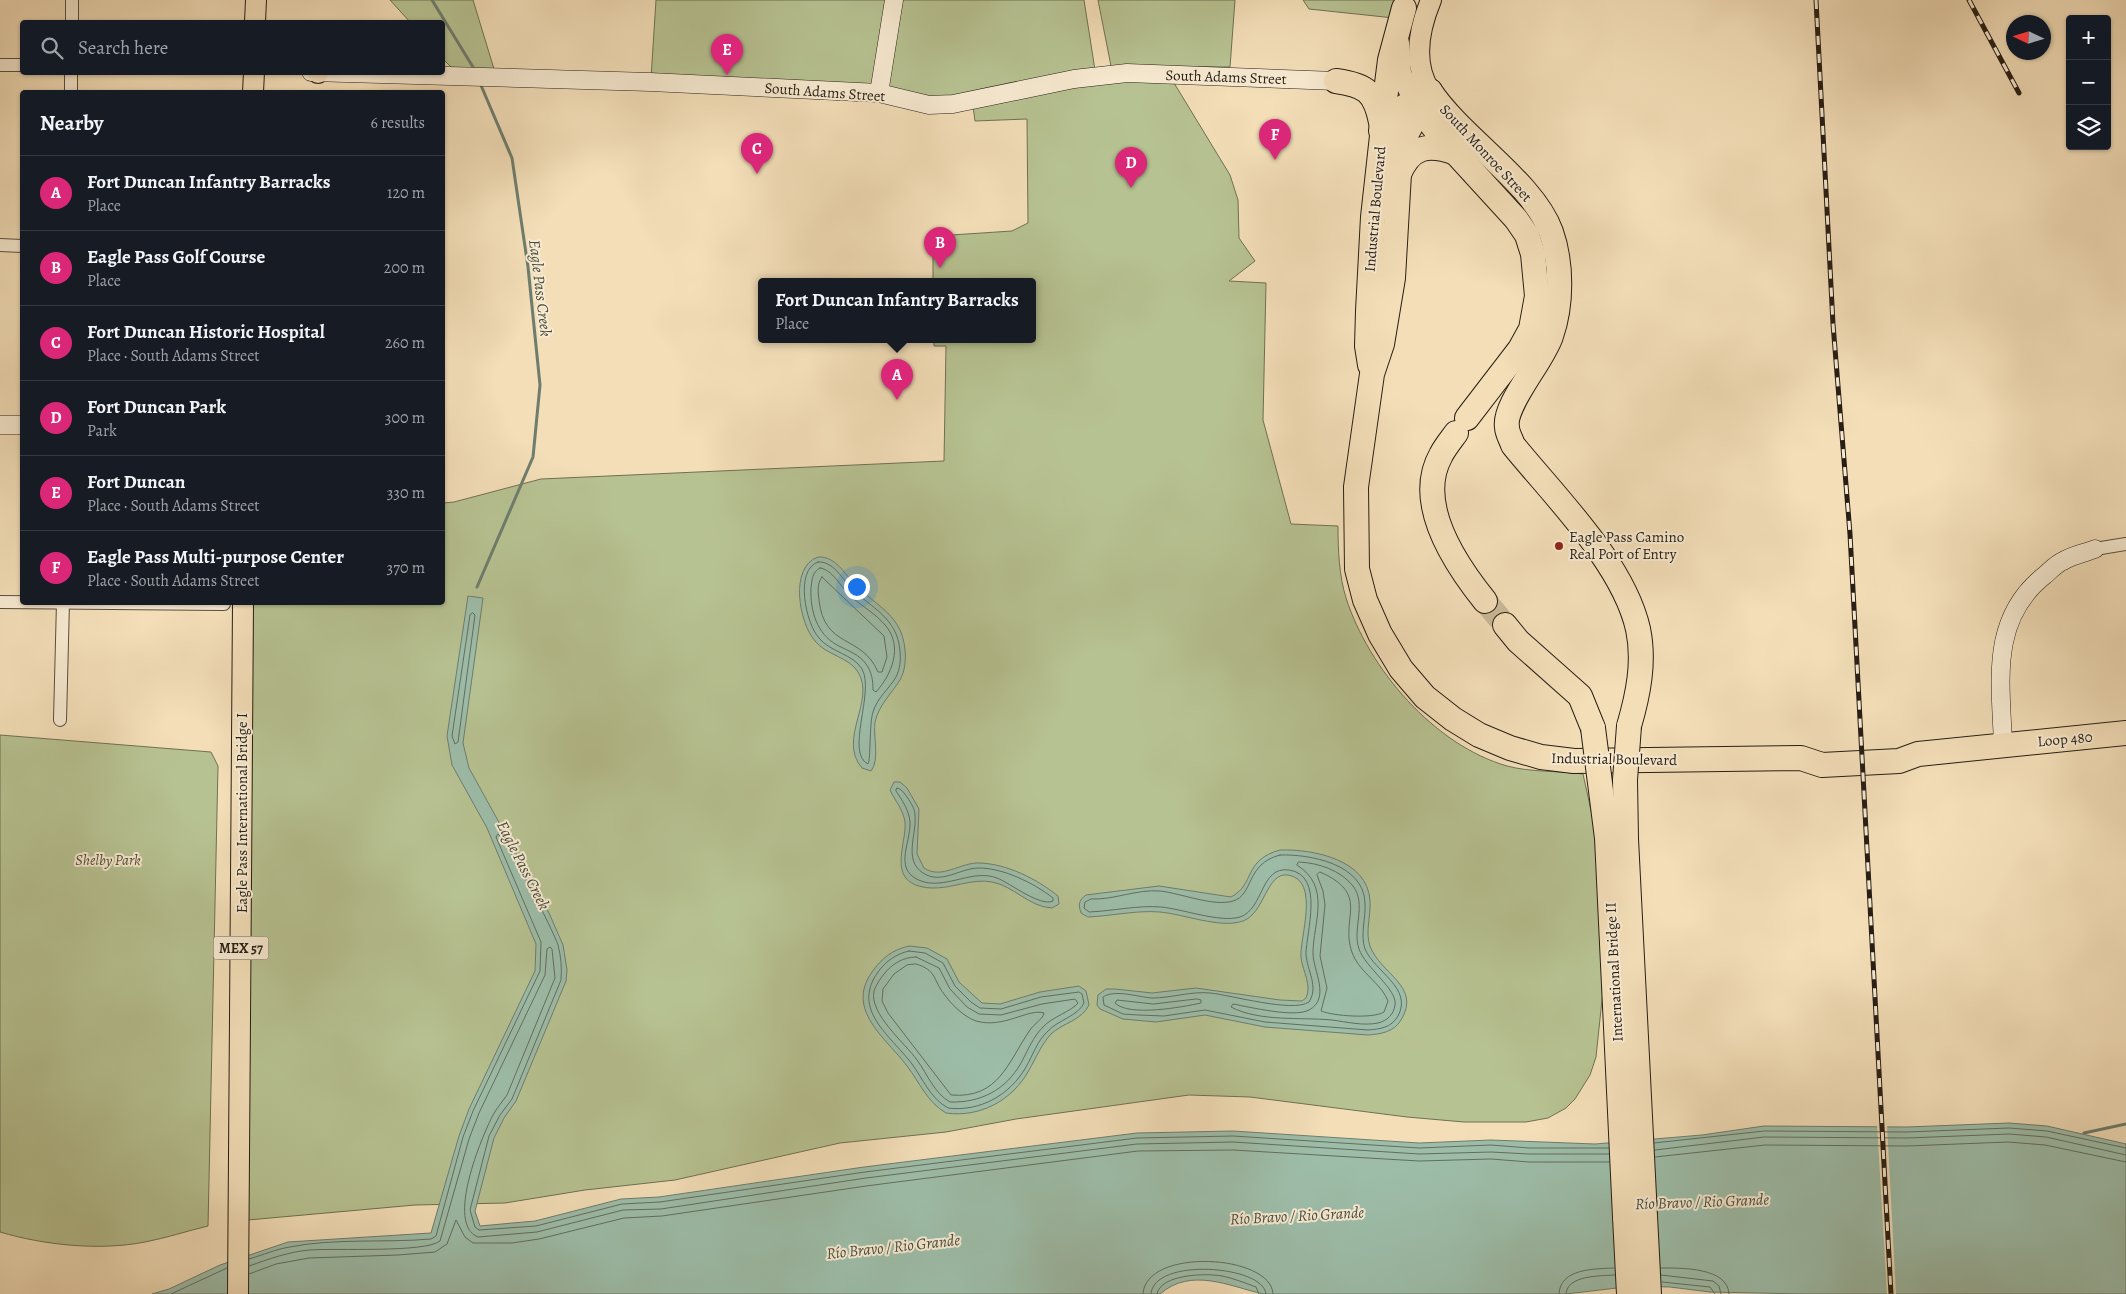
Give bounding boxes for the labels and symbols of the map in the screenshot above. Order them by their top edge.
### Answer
north arrow [2006,15,2051,60]
pin: E [711,34,743,75]
street label: South Adams Street [1165,65,1287,89]
street label: South Adams Street [764,78,886,106]
street label: South Monroe Street [1435,100,1537,206]
pin: F [1259,119,1291,160]
pin: C [741,133,773,174]
street label: Industrial Boulevard [1360,144,1391,273]
pin: D [1115,147,1147,188]
pin: B [924,227,956,268]
water label: Eagle Pass Creek [523,238,557,338]
pin: A [881,359,913,400]
place label: Eagle Pass Camino Real Port of Entry [1569,527,1684,564]
marker: Eagle Pass Camino Real Port of Entry [1553,540,1565,552]
your location [844,574,870,600]
street label: Eagle Pass International Bridge I [232,713,252,913]
street label: Loop 480 [2036,727,2094,751]
street label: Industrial Boulevard [1551,748,1678,770]
water label: Eagle Pass Creek [491,817,555,914]
park label: Shelby Park [75,850,141,870]
street label: International Bridge II [1600,902,1628,1042]
road number: MEX 57 [214,936,268,960]
water label: Río Bravo / Rio Grande [1635,1189,1770,1215]
water label: Río Bravo / Rio Grande [1229,1201,1365,1230]
water label: Río Bravo / Rio Grande [825,1229,961,1265]

